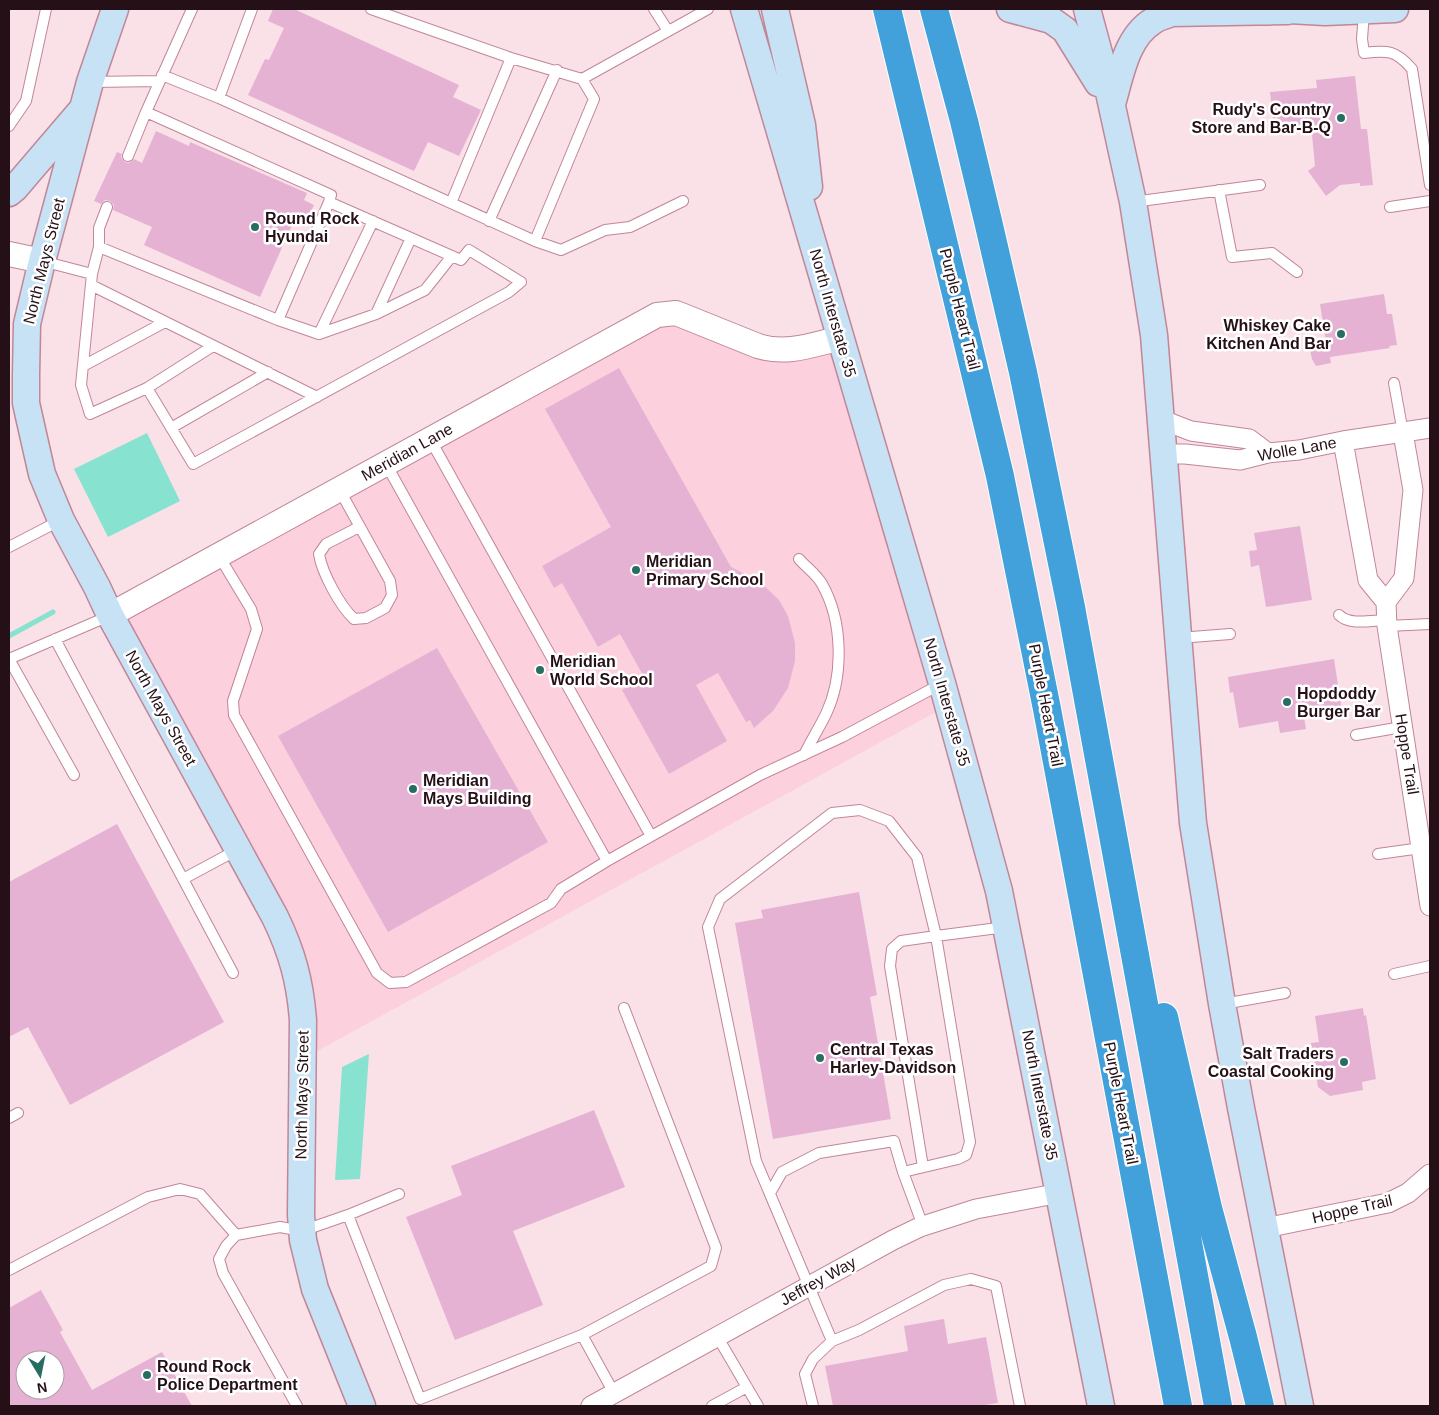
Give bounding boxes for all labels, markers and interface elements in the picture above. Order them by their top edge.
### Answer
place label: Rudy's Country Store and Bar-B-Q [1191,101,1331,136]
marker: Rudy's Country Store and Bar-B-Q [1335,112,1347,124]
street label: North Mays Street [20,196,68,326]
place label: Round Rock Hyundai [265,210,359,245]
marker: Round Rock Hyundai [249,221,261,233]
street label: North Interstate 35 [807,247,859,379]
street label: Purple Heart Trail [937,247,983,371]
place label: Whiskey Cake Kitchen And Bar [1206,317,1331,352]
marker: Whiskey Cake Kitchen And Bar [1335,328,1347,340]
street label: Meridian Lane [359,420,456,484]
street label: Wolle Lane [1256,434,1338,464]
place label: Meridian Primary School [646,553,763,588]
marker: Meridian Primary School [630,564,642,576]
street label: North Interstate 35 [921,636,973,768]
street label: Purple Heart Trail [1026,642,1066,768]
street label: North Mays Street [122,647,200,769]
place label: Meridian World School [550,653,653,688]
marker: Meridian World School [534,664,546,676]
place label: Hopdoddy Burger Bar [1297,685,1381,720]
marker: Hopdoddy Burger Bar [1281,696,1293,708]
street label: Hoppe Trail [1392,712,1422,796]
place label: Meridian Mays Building [423,772,531,807]
marker: Meridian Mays Building [407,783,419,795]
street label: North Interstate 35 [1019,1028,1061,1162]
street label: North Mays Street [292,1030,312,1160]
street label: Purple Heart Trail [1101,1040,1141,1166]
place label: Central Texas Harley-Davidson [830,1041,956,1076]
place label: Salt Traders Coastal Cooking [1208,1045,1334,1080]
marker: Central Texas Harley-Davidson [814,1052,826,1064]
marker: Salt Traders Coastal Cooking [1338,1056,1350,1068]
street label: Hoppe Trail [1310,1192,1394,1226]
street label: Jeffrey Way [777,1253,859,1309]
north arrow [15,1350,65,1400]
place label: Round Rock Police Department [157,1358,298,1393]
marker: Round Rock Police Department [141,1369,153,1381]
text: N [36,1379,49,1397]

